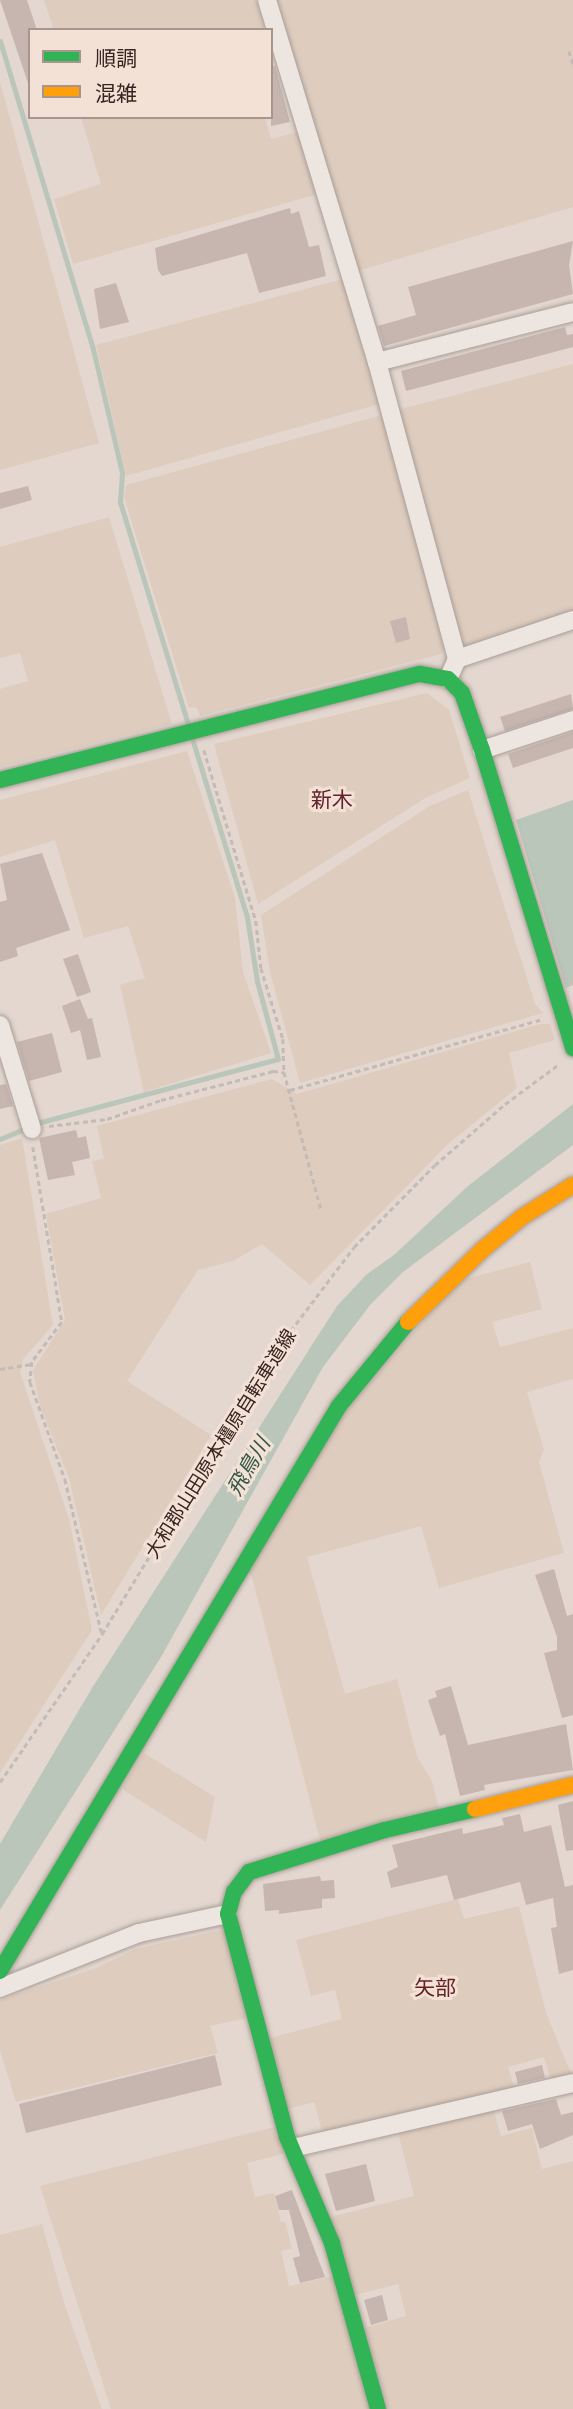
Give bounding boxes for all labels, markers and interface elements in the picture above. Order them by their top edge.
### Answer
legend [28,28,273,119]
text: 順調 [95,44,137,72]
text: 混雑 [95,79,137,107]
district label: 新木 [311,786,353,812]
street label: 大和郡山田原本橿原自転車道線 [141,1325,301,1563]
water label: 飛鳥川 [221,1432,275,1500]
district label: 矢部 [414,1974,456,2000]

